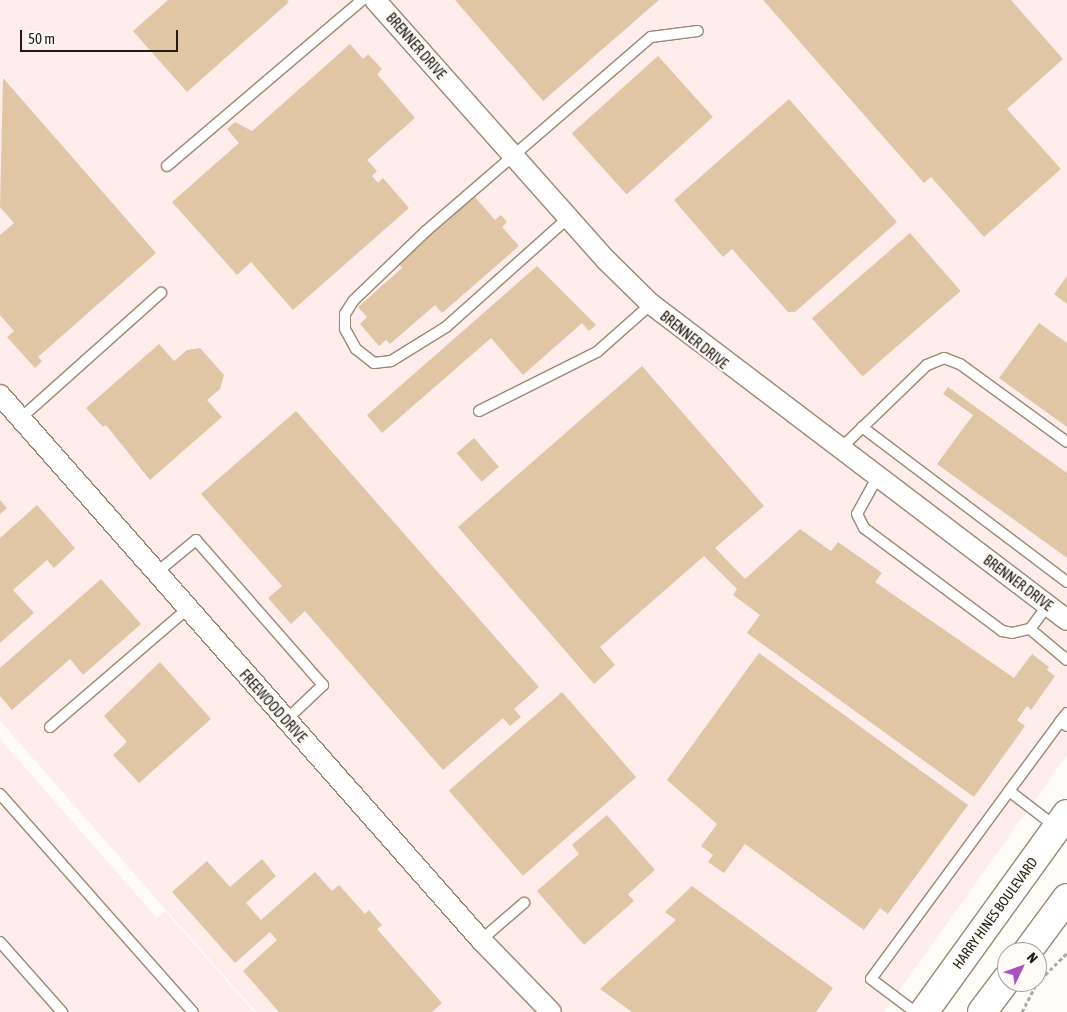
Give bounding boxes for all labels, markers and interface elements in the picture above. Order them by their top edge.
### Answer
street label: BRENNER DRIVE [383,9,449,83]
scale bar [22,20,180,52]
text: 50 m [28,30,55,47]
street label: BRENNER DRIVE [657,308,731,372]
street label: BRENNER DRIVE [980,552,1056,614]
street label: FREEWOOD DRIVE [236,666,310,746]
street label: HARRY HINES BOULEVARD [949,854,1041,972]
north arrow [997,942,1047,992]

